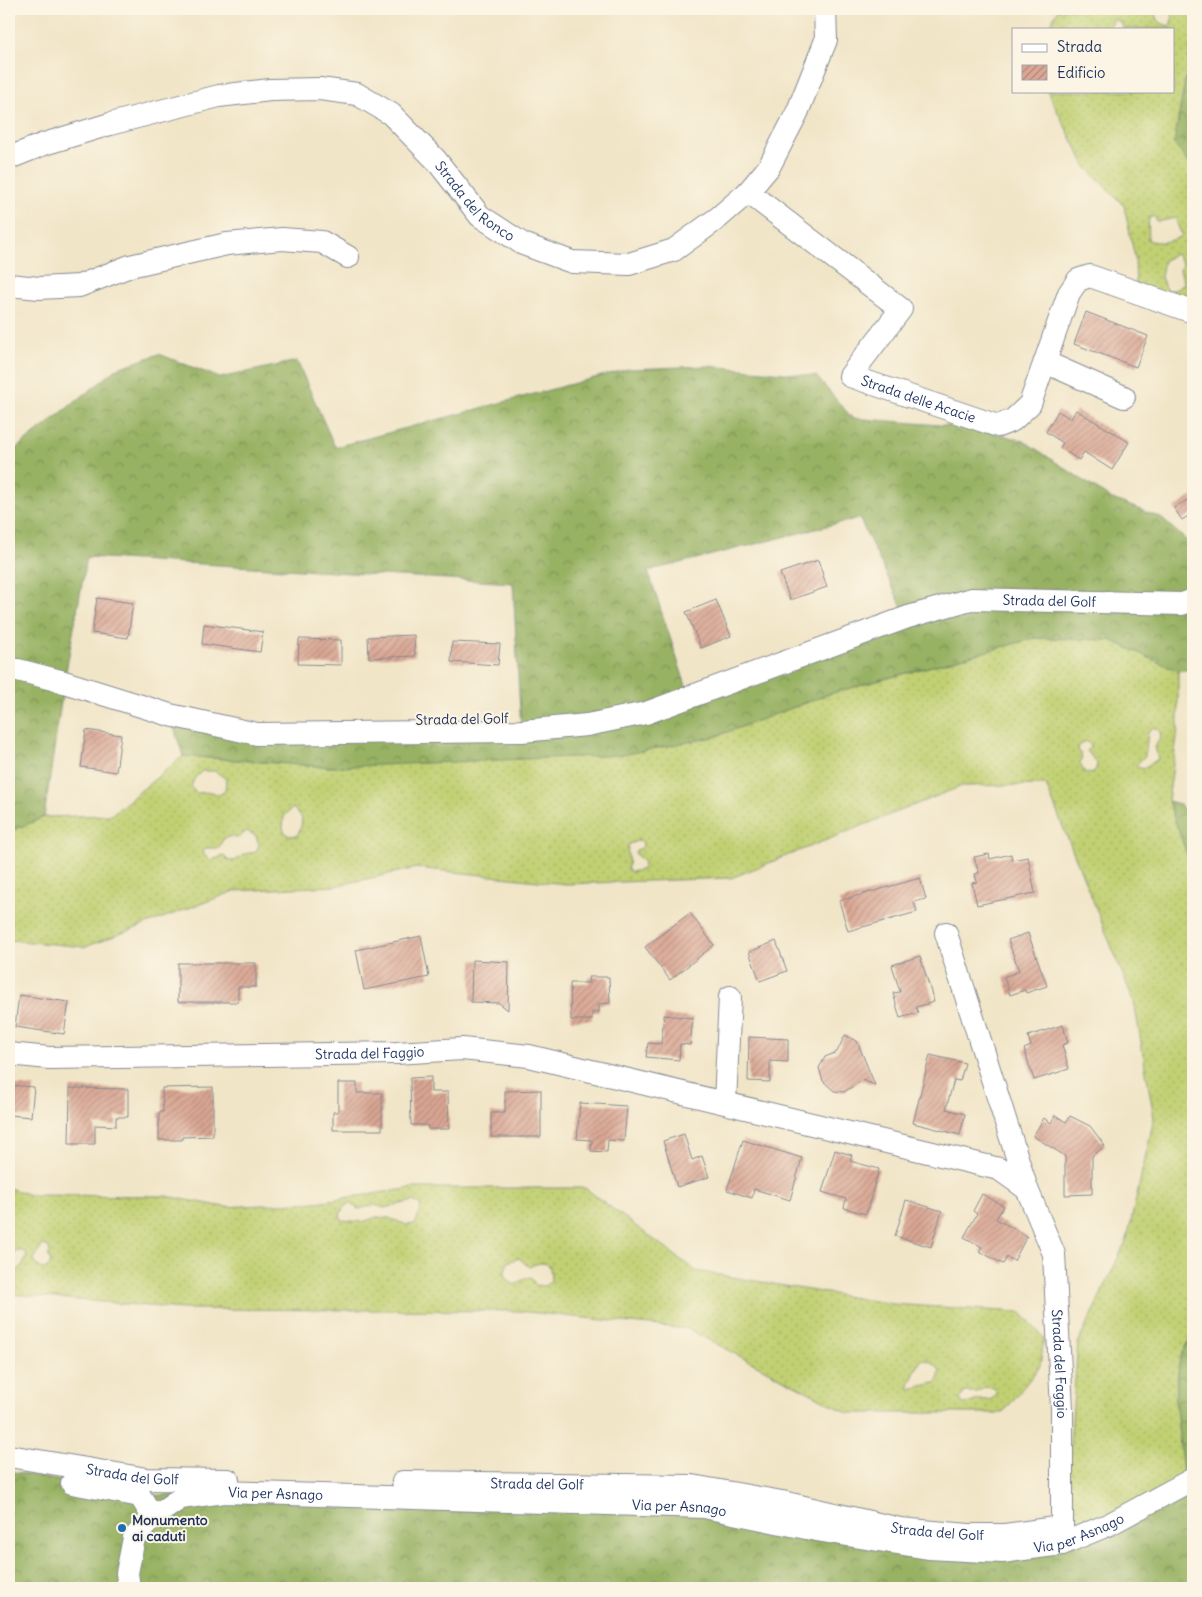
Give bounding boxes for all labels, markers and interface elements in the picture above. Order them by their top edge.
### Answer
legend [1012,28,1174,92]
text: Strada [1057,37,1102,56]
text: Edificio [1057,63,1105,82]
street label: Strada del Ronco [431,157,518,245]
street label: Strada delle Acacie [859,371,978,427]
street label: Strada del Golf [1002,591,1097,611]
street label: Strada del Golf [415,709,509,729]
street label: Strada del Faggio [315,1042,425,1063]
street label: Strada del Faggio [1048,1309,1071,1419]
street label: Strada del Golf [85,1460,179,1488]
street label: Strada del Golf [490,1474,584,1494]
street label: Via per Asnago [228,1483,323,1504]
street label: Via per Asnago [632,1496,728,1520]
street label: Via per Asnago [1033,1509,1127,1557]
place label: Monumento ai caduti [132,1511,208,1545]
street label: Strada del Golf [889,1518,984,1544]
marker: Monumento ai caduti [116,1522,128,1534]

